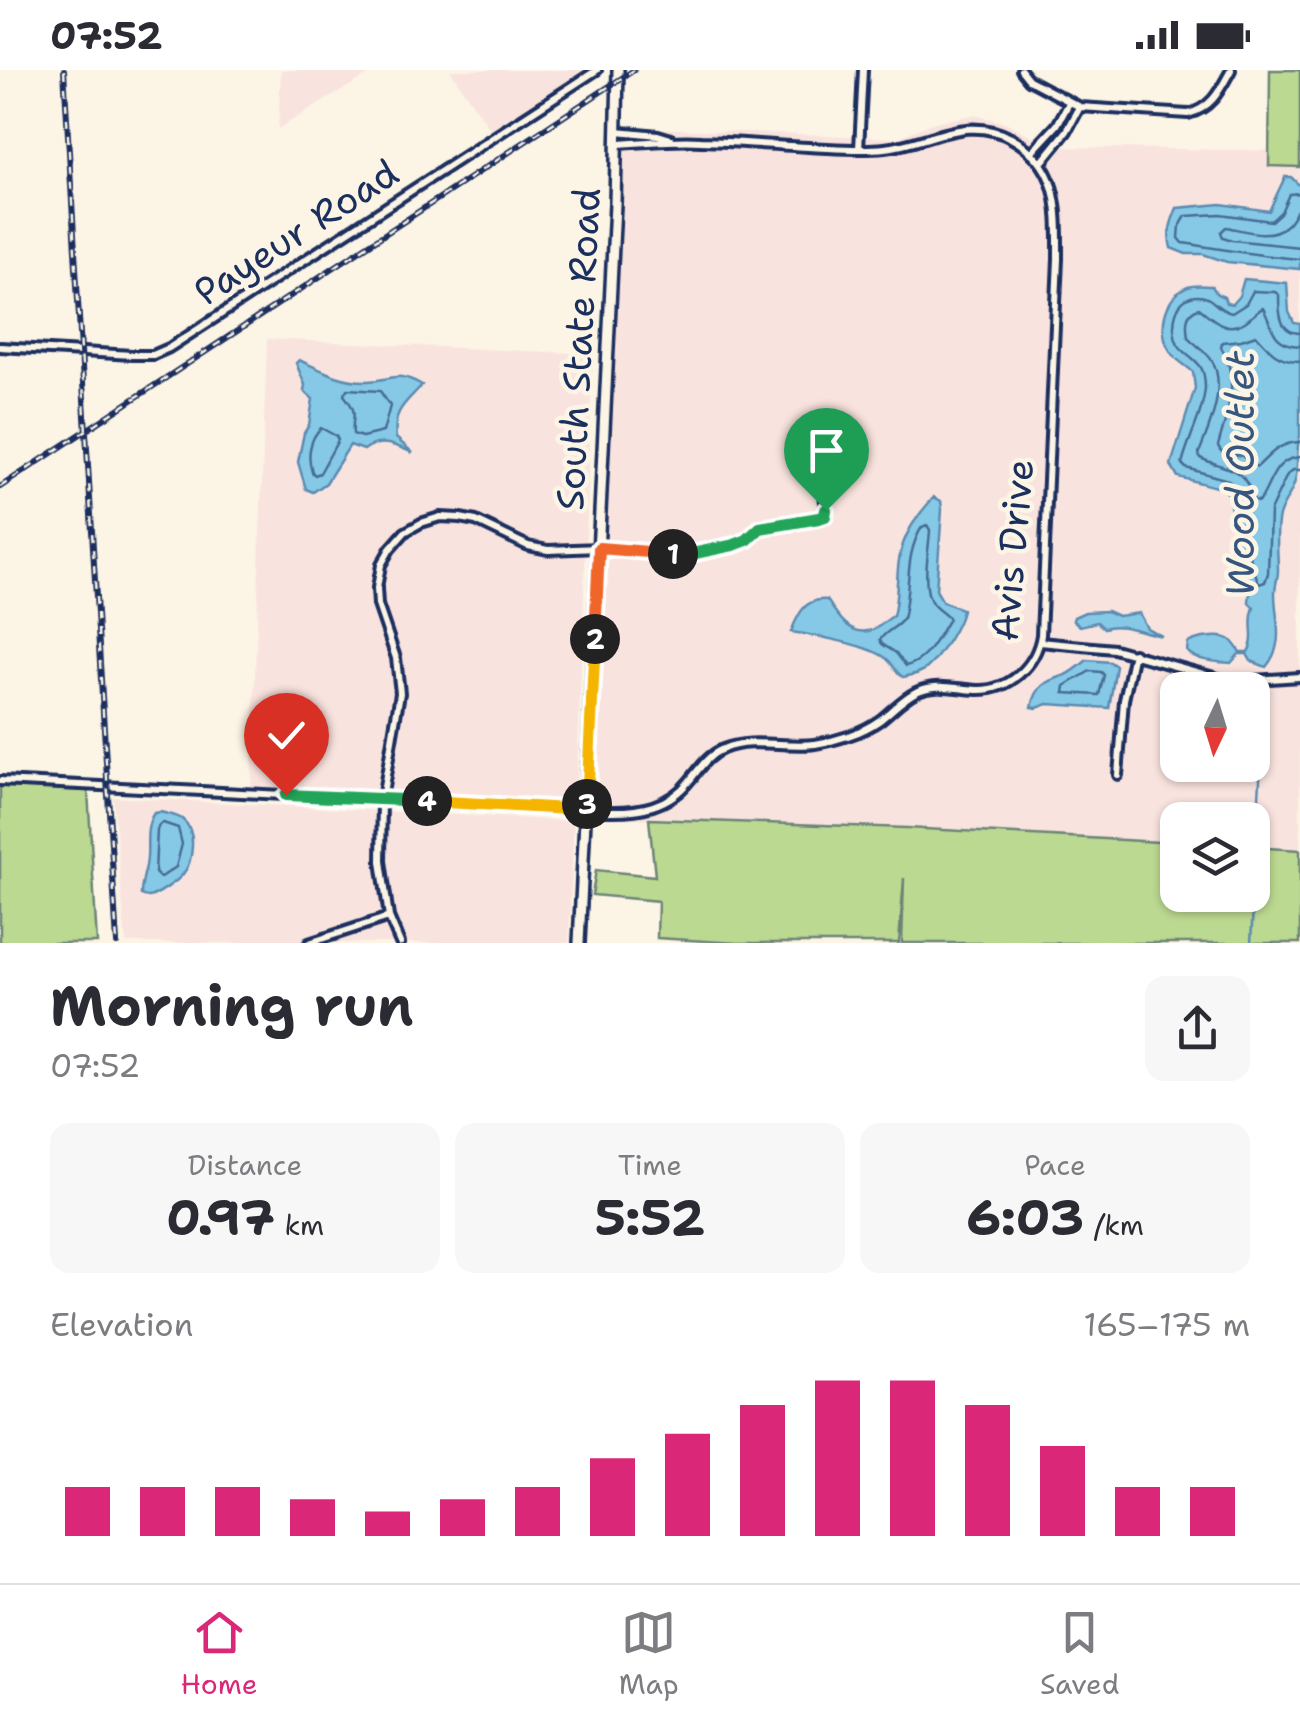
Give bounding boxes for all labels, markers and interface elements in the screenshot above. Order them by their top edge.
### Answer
text: 07:52 [50,10,163,61]
street label: Payeur Road [184,147,408,317]
street label: South State Road [544,186,612,512]
water label: Wood Outlet [1213,350,1267,597]
pin [784,408,869,511]
icon: arrive [799,423,854,478]
street label: Avis Drive [979,457,1045,643]
pin: 1 [648,529,698,579]
text: 1 [667,535,679,573]
pin: 2 [570,614,620,664]
text: 2 [585,620,605,658]
north arrow [1160,672,1270,782]
map controls [1160,672,1270,912]
pin [244,693,329,796]
icon: check [259,708,314,763]
pin: 4 [402,776,452,826]
pin: 3 [562,779,612,829]
text: 4 [417,782,437,820]
text: 3 [577,785,597,823]
button: layers [1160,802,1270,912]
text: Morning run [50,969,414,1043]
button: share [1145,976,1250,1081]
text: 07:52 [50,1044,140,1087]
text: Distance [188,1146,302,1184]
text: Time [618,1146,682,1184]
text: Pace [1024,1146,1086,1184]
text: 0.97 [166,1184,275,1251]
text: 5:52 [595,1184,705,1251]
text: 6:03 [966,1184,1084,1251]
text: km [275,1206,324,1244]
text: /km [1084,1206,1144,1244]
text: Elevation [50,1303,193,1346]
text: 165–175 m [1084,1303,1250,1346]
tab: Home [181,1605,258,1703]
tab: Map [619,1605,679,1703]
tab: Saved [1040,1605,1119,1703]

